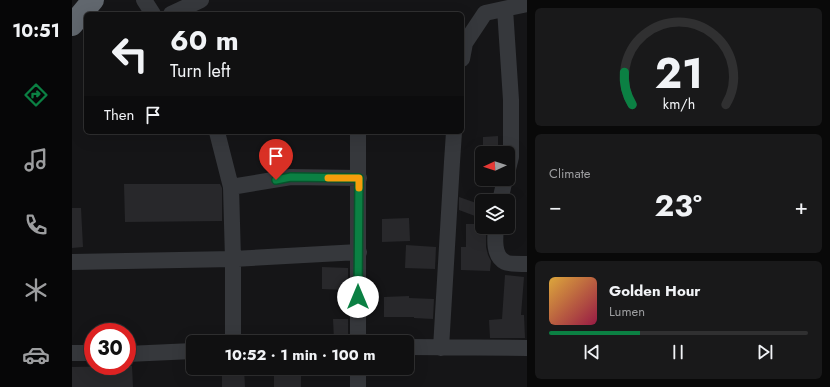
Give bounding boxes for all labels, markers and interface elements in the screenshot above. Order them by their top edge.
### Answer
text: 10:51 [12,18,60,44]
text: 60 m [170,20,239,61]
icon: left [104,28,156,80]
text: 21 [654,43,703,104]
text: Turn left [170,58,230,84]
icon: directions [22,81,50,109]
text: km/h [662,94,695,114]
text: Then [104,104,134,126]
icon: arrive [142,104,164,126]
pin [259,139,293,180]
icon: arrive [265,145,287,167]
icon: music [22,146,50,174]
north arrow [475,146,515,186]
map controls [475,146,515,234]
text: Climate [549,164,590,183]
text: 23° [655,184,702,227]
text: − [549,190,562,222]
text: + [794,190,808,222]
button: layers [475,194,515,234]
icon: phone [22,211,50,239]
icon: climate [22,276,50,304]
position arrow [337,276,379,318]
text: Golden Hour [609,280,701,302]
text: Lumen [609,302,645,321]
speed limit sign: 30 [84,323,136,375]
icon: car [22,341,50,369]
icon: previous [581,341,603,363]
icon: pause [667,341,689,363]
icon: next [754,341,776,363]
text: 10:52 · 1 min · 100 m [224,344,376,366]

